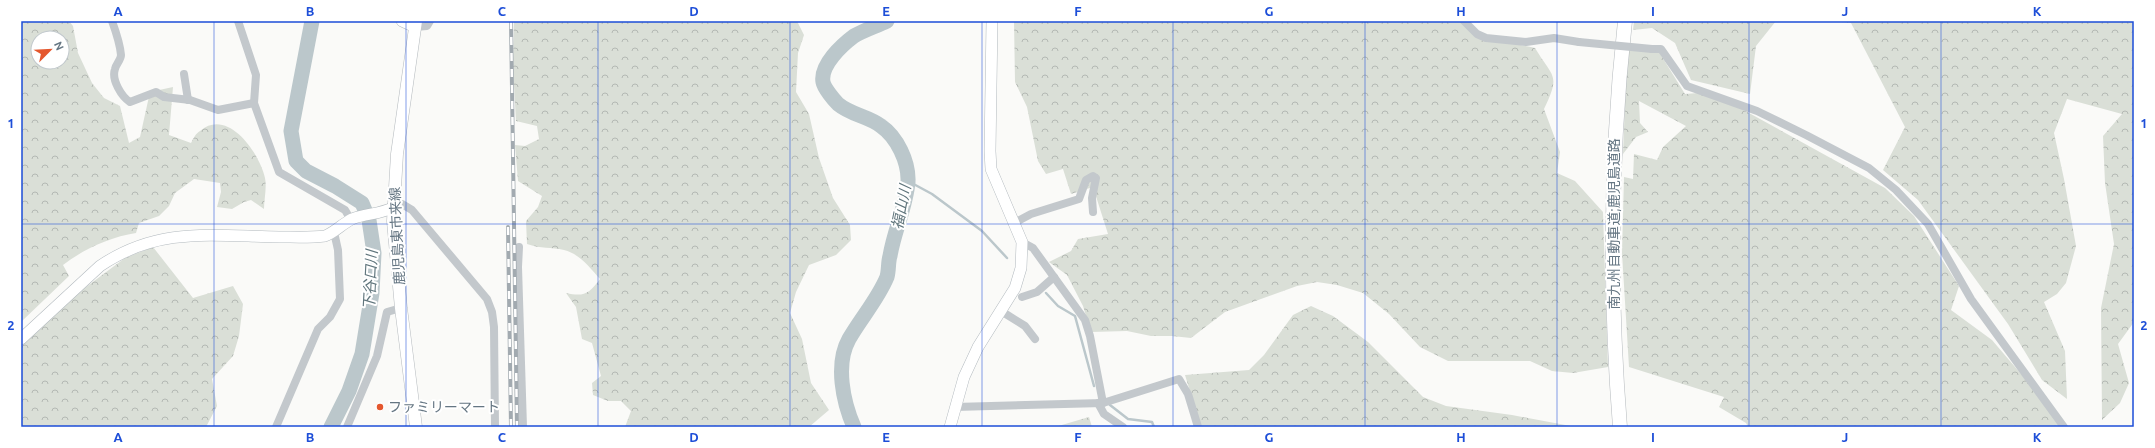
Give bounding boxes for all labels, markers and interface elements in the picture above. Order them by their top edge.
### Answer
text: A [113,4,123,18]
text: B [306,4,315,18]
text: C [498,4,507,18]
text: D [689,4,699,18]
text: E [882,4,890,18]
text: F [1074,4,1082,18]
text: G [1265,4,1274,18]
text: H [1456,4,1466,18]
text: I [1651,4,1655,18]
text: J [1842,4,1848,18]
text: K [2033,4,2042,18]
north arrow [30,30,70,70]
text: N [52,40,66,52]
text: 1 [7,116,15,130]
text: 1 [2140,116,2148,130]
street label: 南九州自動車道;鹿児島道路 [1606,138,1622,310]
water label: 福山川 [888,181,914,231]
street label: 鹿児島東市来線 [386,187,408,285]
water label: 下谷口川 [360,248,380,310]
text: 2 [7,318,15,332]
text: 2 [2140,318,2148,332]
place label: ファミリーマート [388,399,500,415]
marker: ファミリーマート [375,402,385,412]
text: A [113,430,123,444]
text: B [306,430,315,444]
text: C [498,430,507,444]
text: D [689,430,699,444]
text: E [882,430,890,444]
text: F [1074,430,1082,444]
text: G [1265,430,1274,444]
text: H [1456,430,1466,444]
text: I [1651,430,1655,444]
text: J [1842,430,1848,444]
text: K [2033,430,2042,444]

